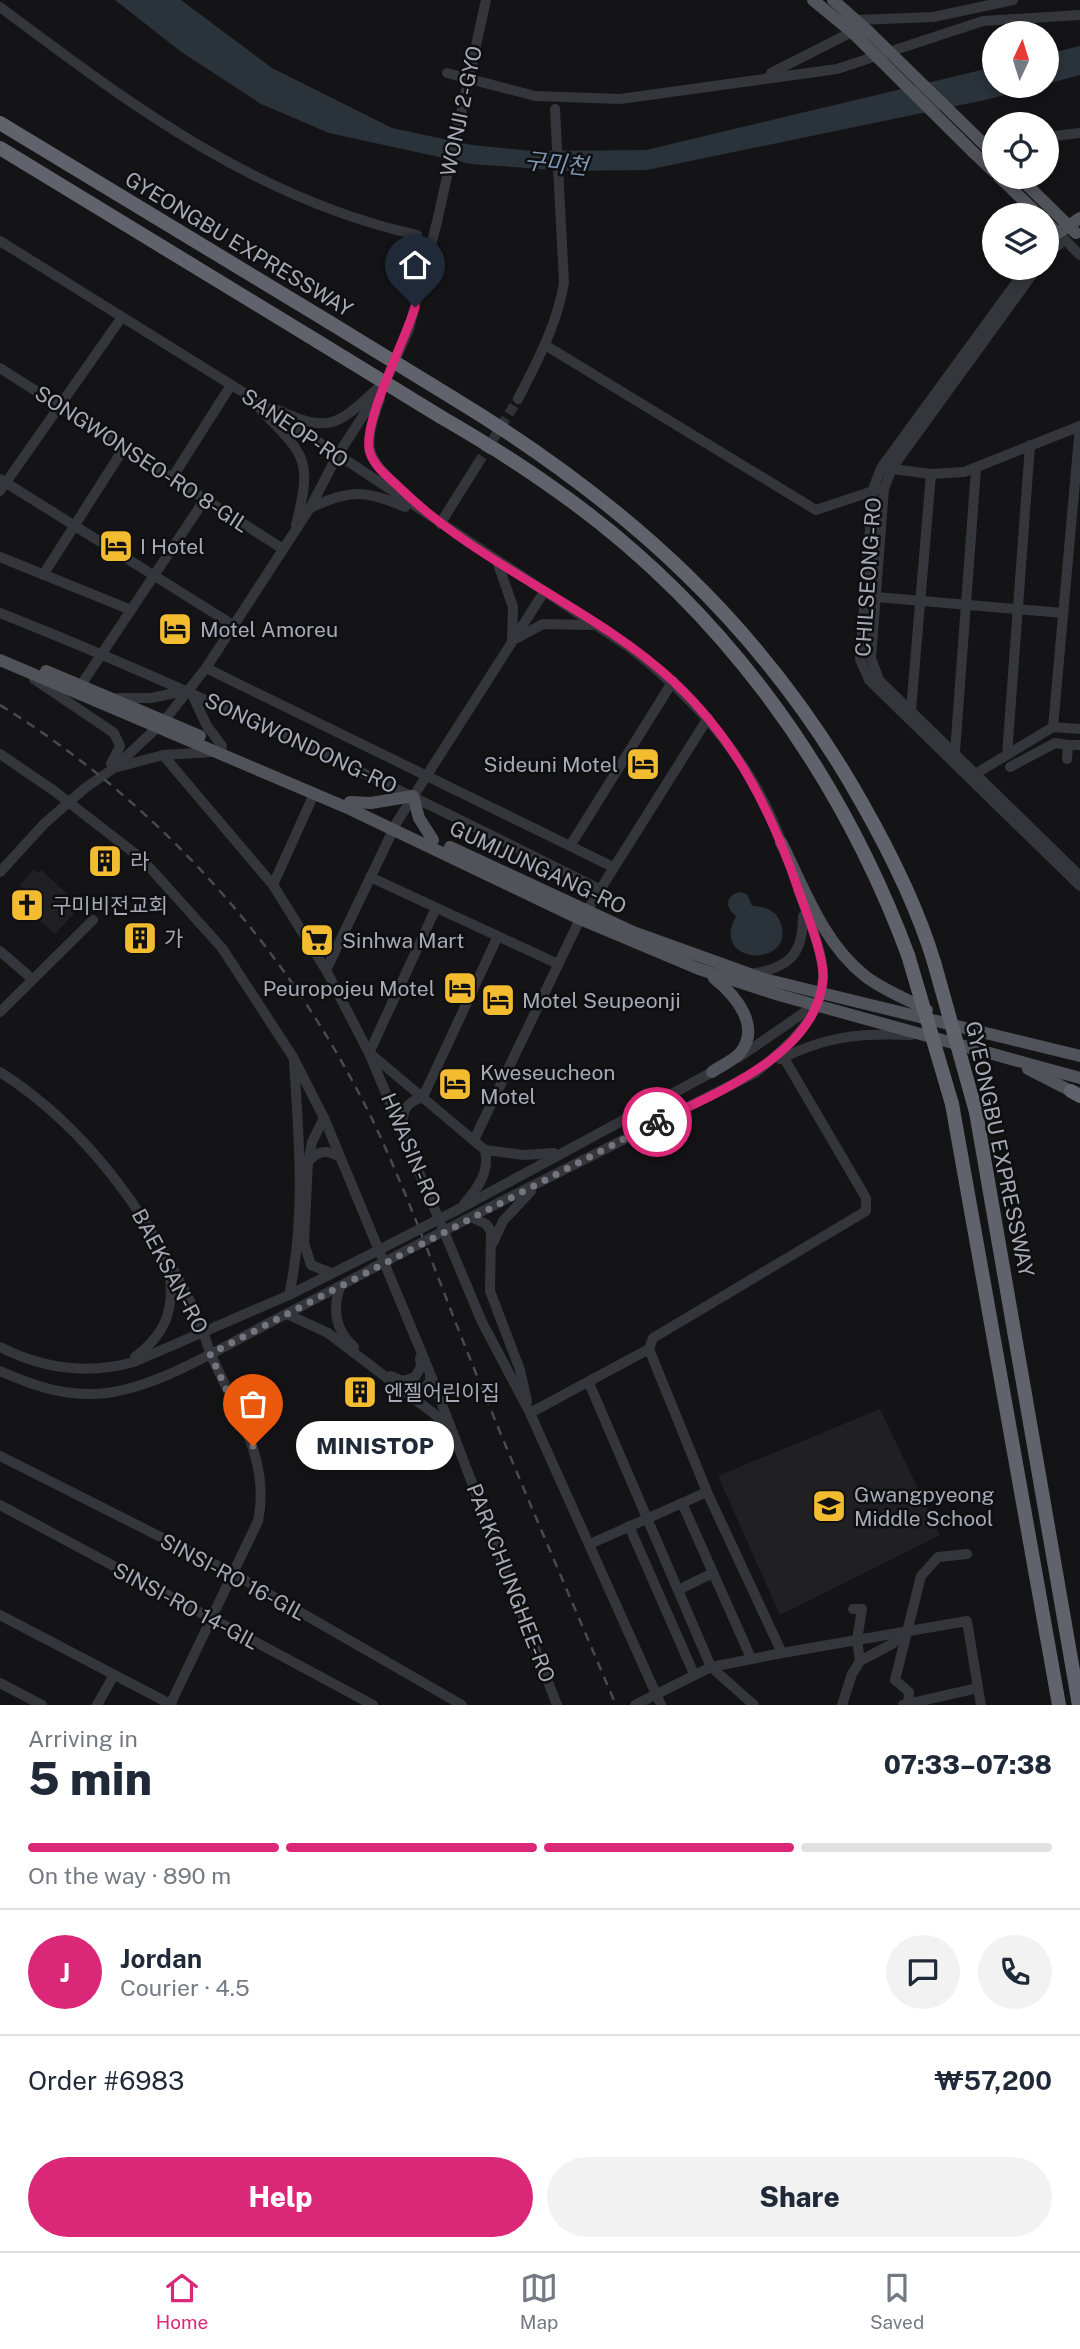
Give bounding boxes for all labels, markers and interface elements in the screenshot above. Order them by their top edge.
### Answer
north arrow [982,21,1059,98]
map controls [982,21,1059,280]
street label: WONJI 2-GYO [435,43,487,179]
button: locate [982,112,1059,189]
water label: 구미천 [523,146,592,180]
street label: GYEONGBU EXPRESSWAY [121,166,358,322]
button: layers [982,203,1059,280]
pin [385,235,445,307]
icon: home [396,246,434,284]
street label: SONGWONSEO-RO 8-GIL [30,380,254,538]
street label: SANEOP-RO [237,383,353,473]
street label: CHILSEONG-RO [850,496,886,658]
hotel icon: I Hotel [97,527,135,565]
place label: I Hotel [140,534,205,559]
hotel icon: Motel Amoreu [156,610,194,648]
place label: Motel Amoreu [200,617,338,642]
street label: SONGWONDONG-RO [201,687,401,799]
hotel icon: Sideuni Motel [624,745,662,783]
place label: Sideuni Motel [484,752,618,777]
street label: GUMIJUNGANG-RO [446,815,630,919]
building icon: 라 [86,842,124,880]
place label: 라 [130,849,149,874]
church icon: 구미비전교회 [8,886,46,924]
place label: 구미비전교회 [52,893,168,918]
building icon: 가 [121,919,159,957]
supermarket icon: Sinhwa Mart [298,921,336,959]
place label: 가 [164,926,183,951]
place label: Sinhwa Mart [342,928,464,953]
hotel icon: Peuropojeu Motel [441,969,479,1007]
place label: Peuropojeu Motel [263,976,435,1001]
hotel icon: Motel Seupeonji [479,981,517,1019]
place label: Motel Seupeonji [522,988,681,1013]
street label: GYEONGBU EXPRESSWAY [961,1019,1039,1279]
place label: Kweseucheon Motel [480,1060,615,1109]
hotel icon: Kweseucheon Motel [436,1065,474,1103]
courier [622,1087,692,1157]
street label: HWASIN-RO [376,1089,446,1211]
icon: bike [638,1103,676,1141]
street label: BAEKSAN-RO [127,1204,213,1338]
building icon: 엔젤어린이집 [341,1373,379,1411]
pin [223,1374,283,1446]
place label: 엔젤어린이집 [384,1380,500,1405]
icon: bag [234,1385,272,1423]
callout: MINISTOP [295,1422,452,1470]
text: MINISTOP [316,1432,434,1459]
street label: PARKCHUNGHEE-RO [461,1480,561,1686]
place label: Gwangpyeong Middle School [854,1482,995,1531]
school or university icon: Gwangpyeong Middle School [810,1487,848,1525]
street label: SINSI-RO 16-GIL [156,1528,310,1626]
street label: SINSI-RO 14-GIL [109,1557,263,1655]
text: Arriving in [28,1725,138,1752]
text: 07:33–07:38 [884,1749,1052,1780]
text: 5 min [28,1751,152,1805]
text: On the way · 890 m [28,1862,231,1889]
button: chat [886,1935,960,2009]
button: phone [978,1935,1052,2009]
text: Jordan [120,1943,202,1974]
text: J [60,1957,70,1988]
text: Courier · 4.5 [120,1974,250,2001]
text: Order #6983 [28,2065,184,2096]
text: ₩57,200 [934,2065,1052,2096]
button: Help [28,2157,533,2237]
button: Share [547,2157,1052,2237]
tab: Home [156,2269,208,2333]
tab: Map [520,2269,558,2333]
tab: Saved [870,2269,924,2333]

